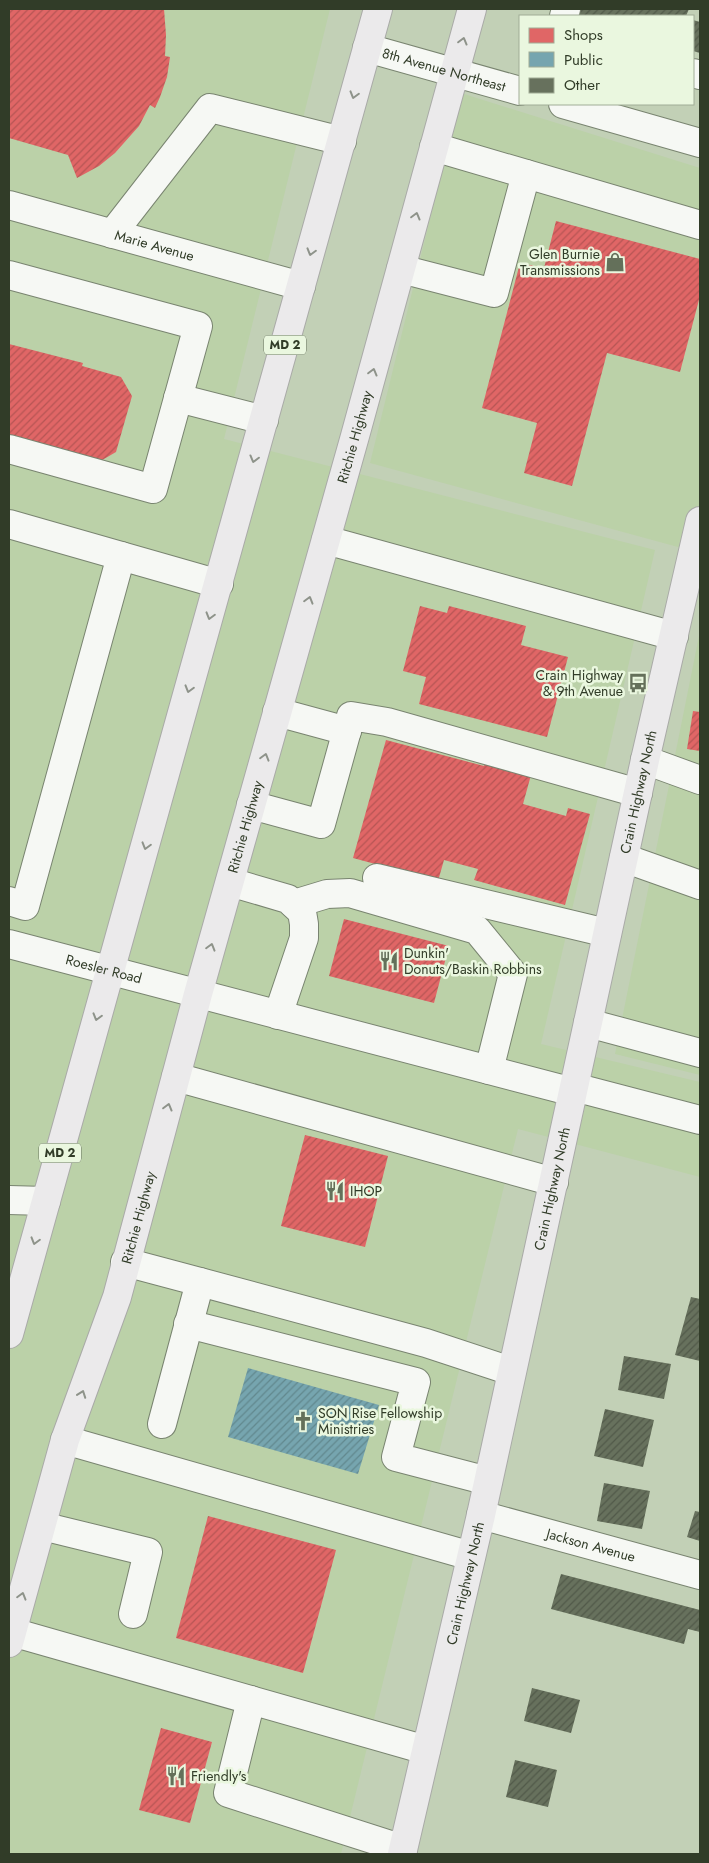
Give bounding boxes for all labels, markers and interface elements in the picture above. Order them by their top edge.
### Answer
legend [519,15,694,105]
text: Shops [564,24,603,46]
one-way arrow [458,37,468,45]
street label: 8th Avenue Northeast [380,43,509,97]
text: Public [564,49,603,71]
text: Other [564,74,601,96]
one-way arrow [350,90,360,99]
one-way arrow [410,212,420,220]
street label: Marie Avenue [113,225,196,266]
place label: Glen Burnie Transmissions [520,244,600,280]
one-way arrow [306,247,316,255]
shop icon: Glen Burnie Transmissions [604,251,626,273]
road number: MD 2 [264,336,306,354]
one-way arrow [367,368,378,377]
street label: Ritchie Highway [332,388,377,486]
one-way arrow [249,454,259,462]
one-way arrow [303,597,313,605]
one-way arrow [206,611,216,619]
place label: Crain Highway & 9th Avenue [535,665,624,701]
bus stop icon: Crain Highway & 9th Avenue [627,672,649,694]
one-way arrow [185,685,195,693]
street label: Crain Highway North [615,728,662,856]
one-way arrow [259,753,269,761]
street label: Ritchie Highway [222,778,268,875]
one-way arrow [141,841,151,849]
one-way arrow [206,943,216,951]
place label: Dunkin' Donuts/Baskin Robbins [404,943,542,979]
street label: Roesler Road [63,949,144,988]
restaurant icon: Dunkin' Donuts/Baskin Robbins [378,950,400,972]
one-way arrow [93,1013,103,1021]
one-way arrow [162,1102,173,1111]
street label: Crain Highway North [529,1125,575,1252]
road number: MD 2 [39,1144,81,1162]
street label: Ritchie Highway [116,1168,160,1266]
restaurant icon: IHOP [324,1180,346,1202]
place label: IHOP [350,1181,382,1201]
one-way arrow [30,1237,41,1246]
one-way arrow [76,1390,86,1399]
place label: SON Rise Fellowship Ministries [318,1403,442,1439]
church icon: SON Rise Fellowship Ministries [292,1410,314,1432]
street label: Crain Highway North [441,1520,489,1647]
street label: Jackson Avenue [542,1523,638,1567]
one-way arrow [16,1592,26,1600]
restaurant icon: Friendly's [165,1765,187,1787]
place label: Friendly's [191,1766,247,1786]

